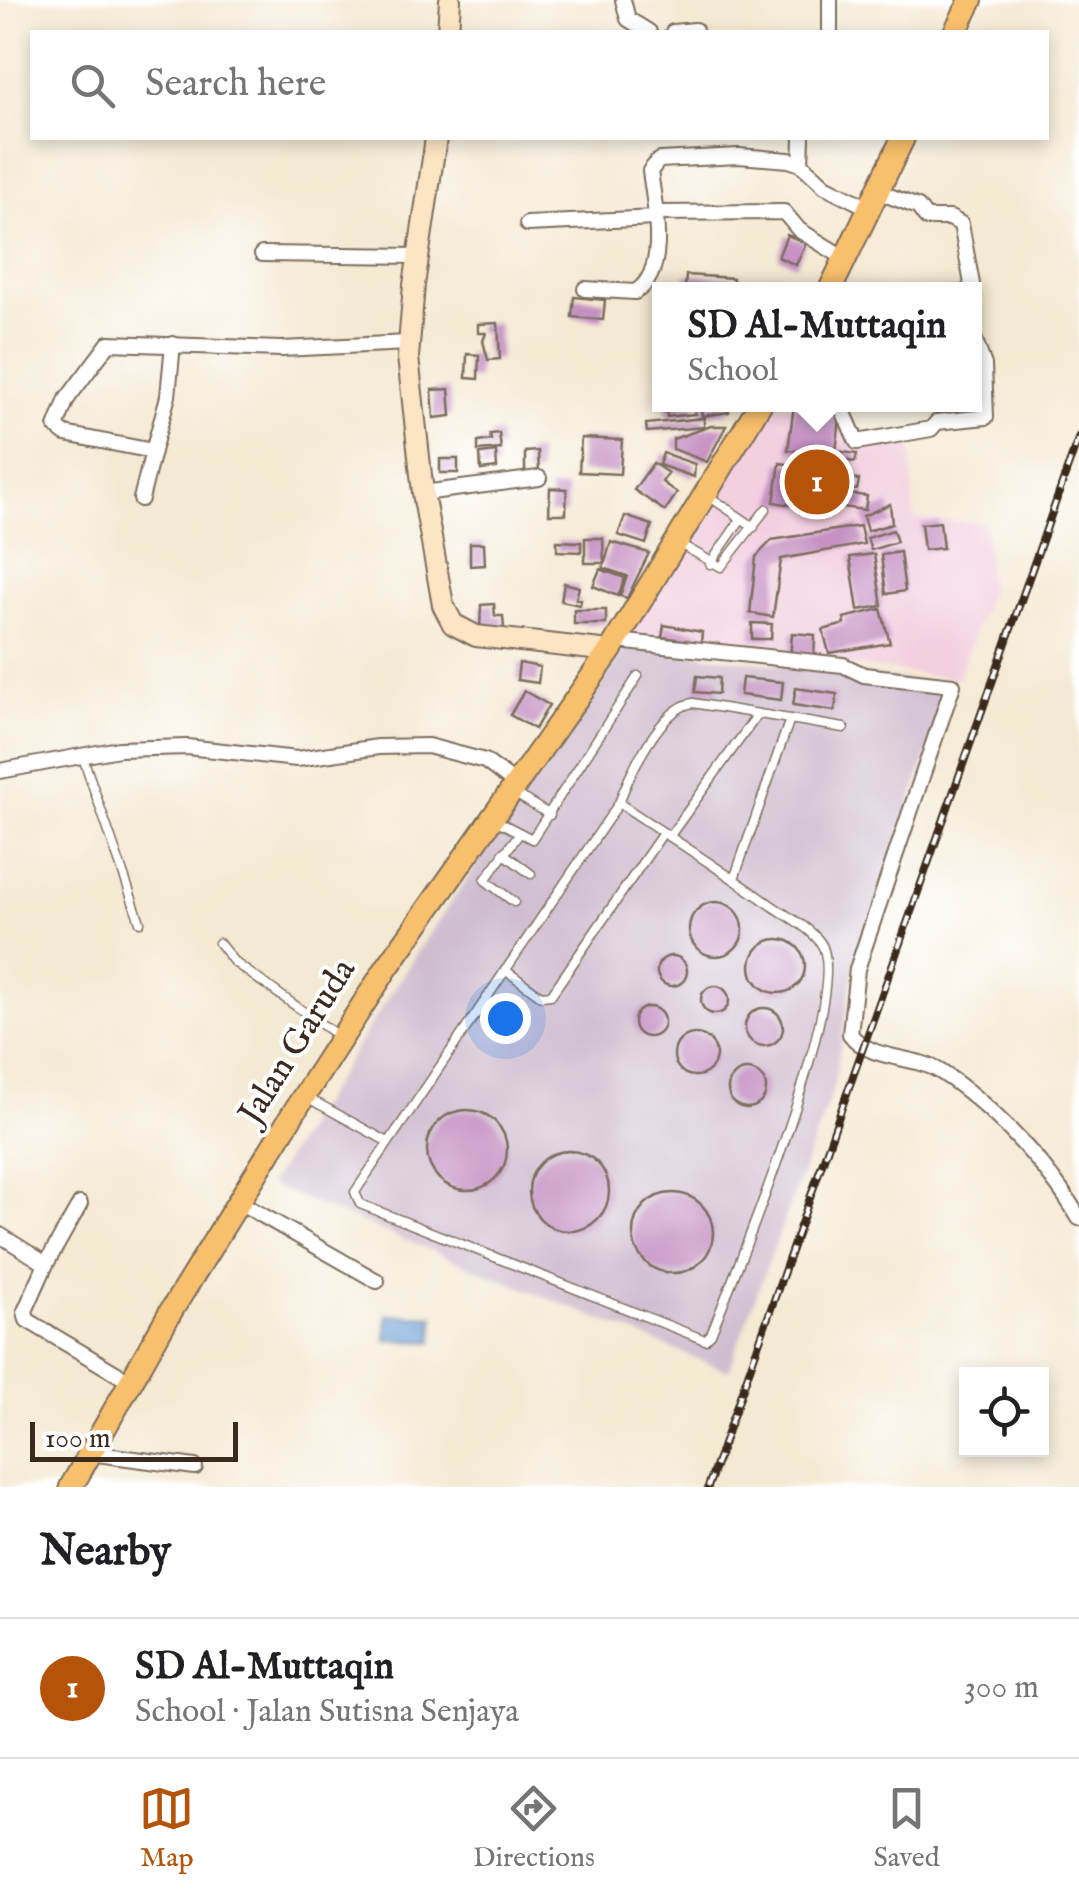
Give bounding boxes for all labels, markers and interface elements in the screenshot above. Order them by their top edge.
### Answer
search box [30,30,1049,140]
icon: search [65,58,120,113]
text: Search here [145,61,326,109]
popup [652,282,982,412]
text: SD Al-Muttaqin [688,303,946,351]
text: School [688,351,778,392]
pin: 1 [784,444,850,520]
street label: Jalan Garuda [227,950,367,1137]
your location [480,993,531,1044]
map controls [959,1367,1049,1457]
button: locate [959,1367,1049,1457]
scale bar [30,1417,238,1462]
text: 100 m [45,1422,111,1457]
text: Nearby [40,1526,171,1579]
text: SD Al-Muttaqin [135,1644,394,1692]
text: 1 [67,1668,78,1709]
text: 300 m [964,1668,1039,1709]
text: School · Jalan Sutisna Senjaya [135,1692,519,1733]
tab: Map [139,1781,194,1876]
tab: Directions [473,1781,595,1876]
tab: Saved [873,1781,940,1876]

